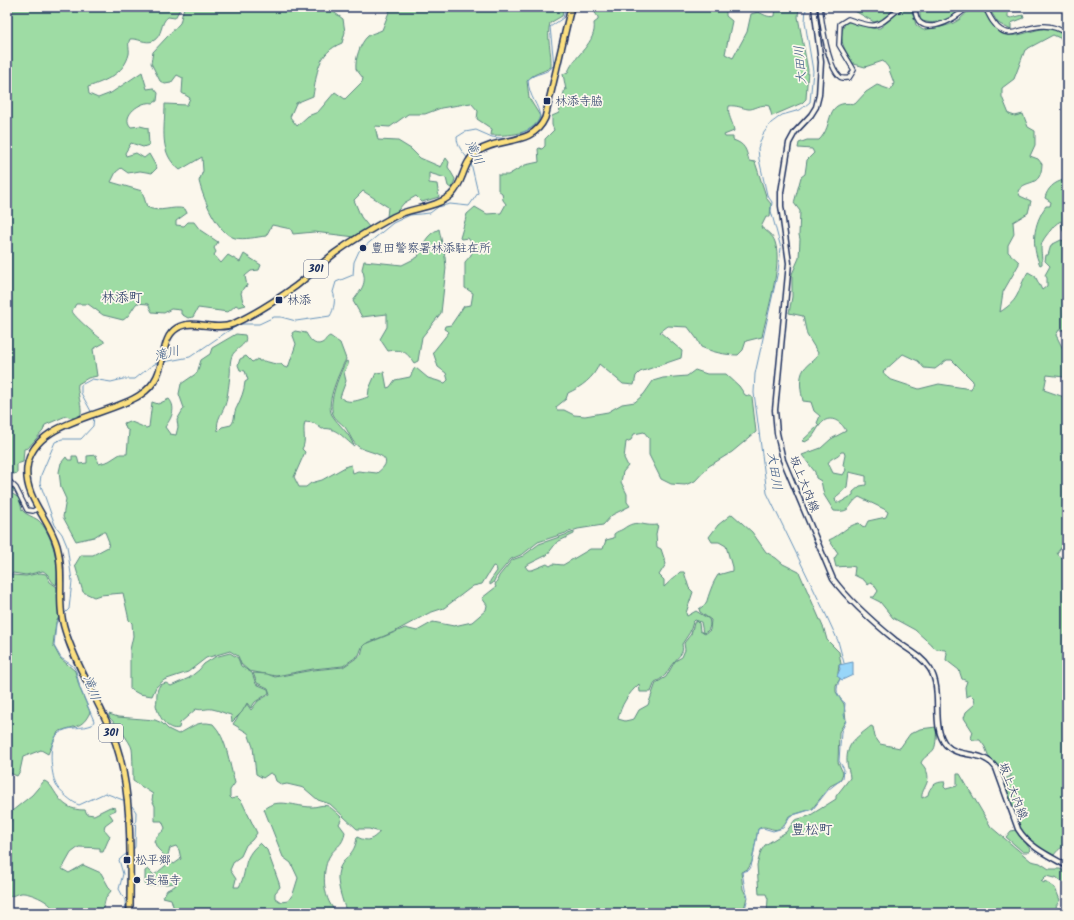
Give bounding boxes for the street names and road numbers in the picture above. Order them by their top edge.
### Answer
road number: 301 [304,260,328,278]
street label: 坂上大内線 [784,453,824,515]
road number: 301 [99,724,123,742]
street label: 坂上大内線 [993,760,1033,822]

